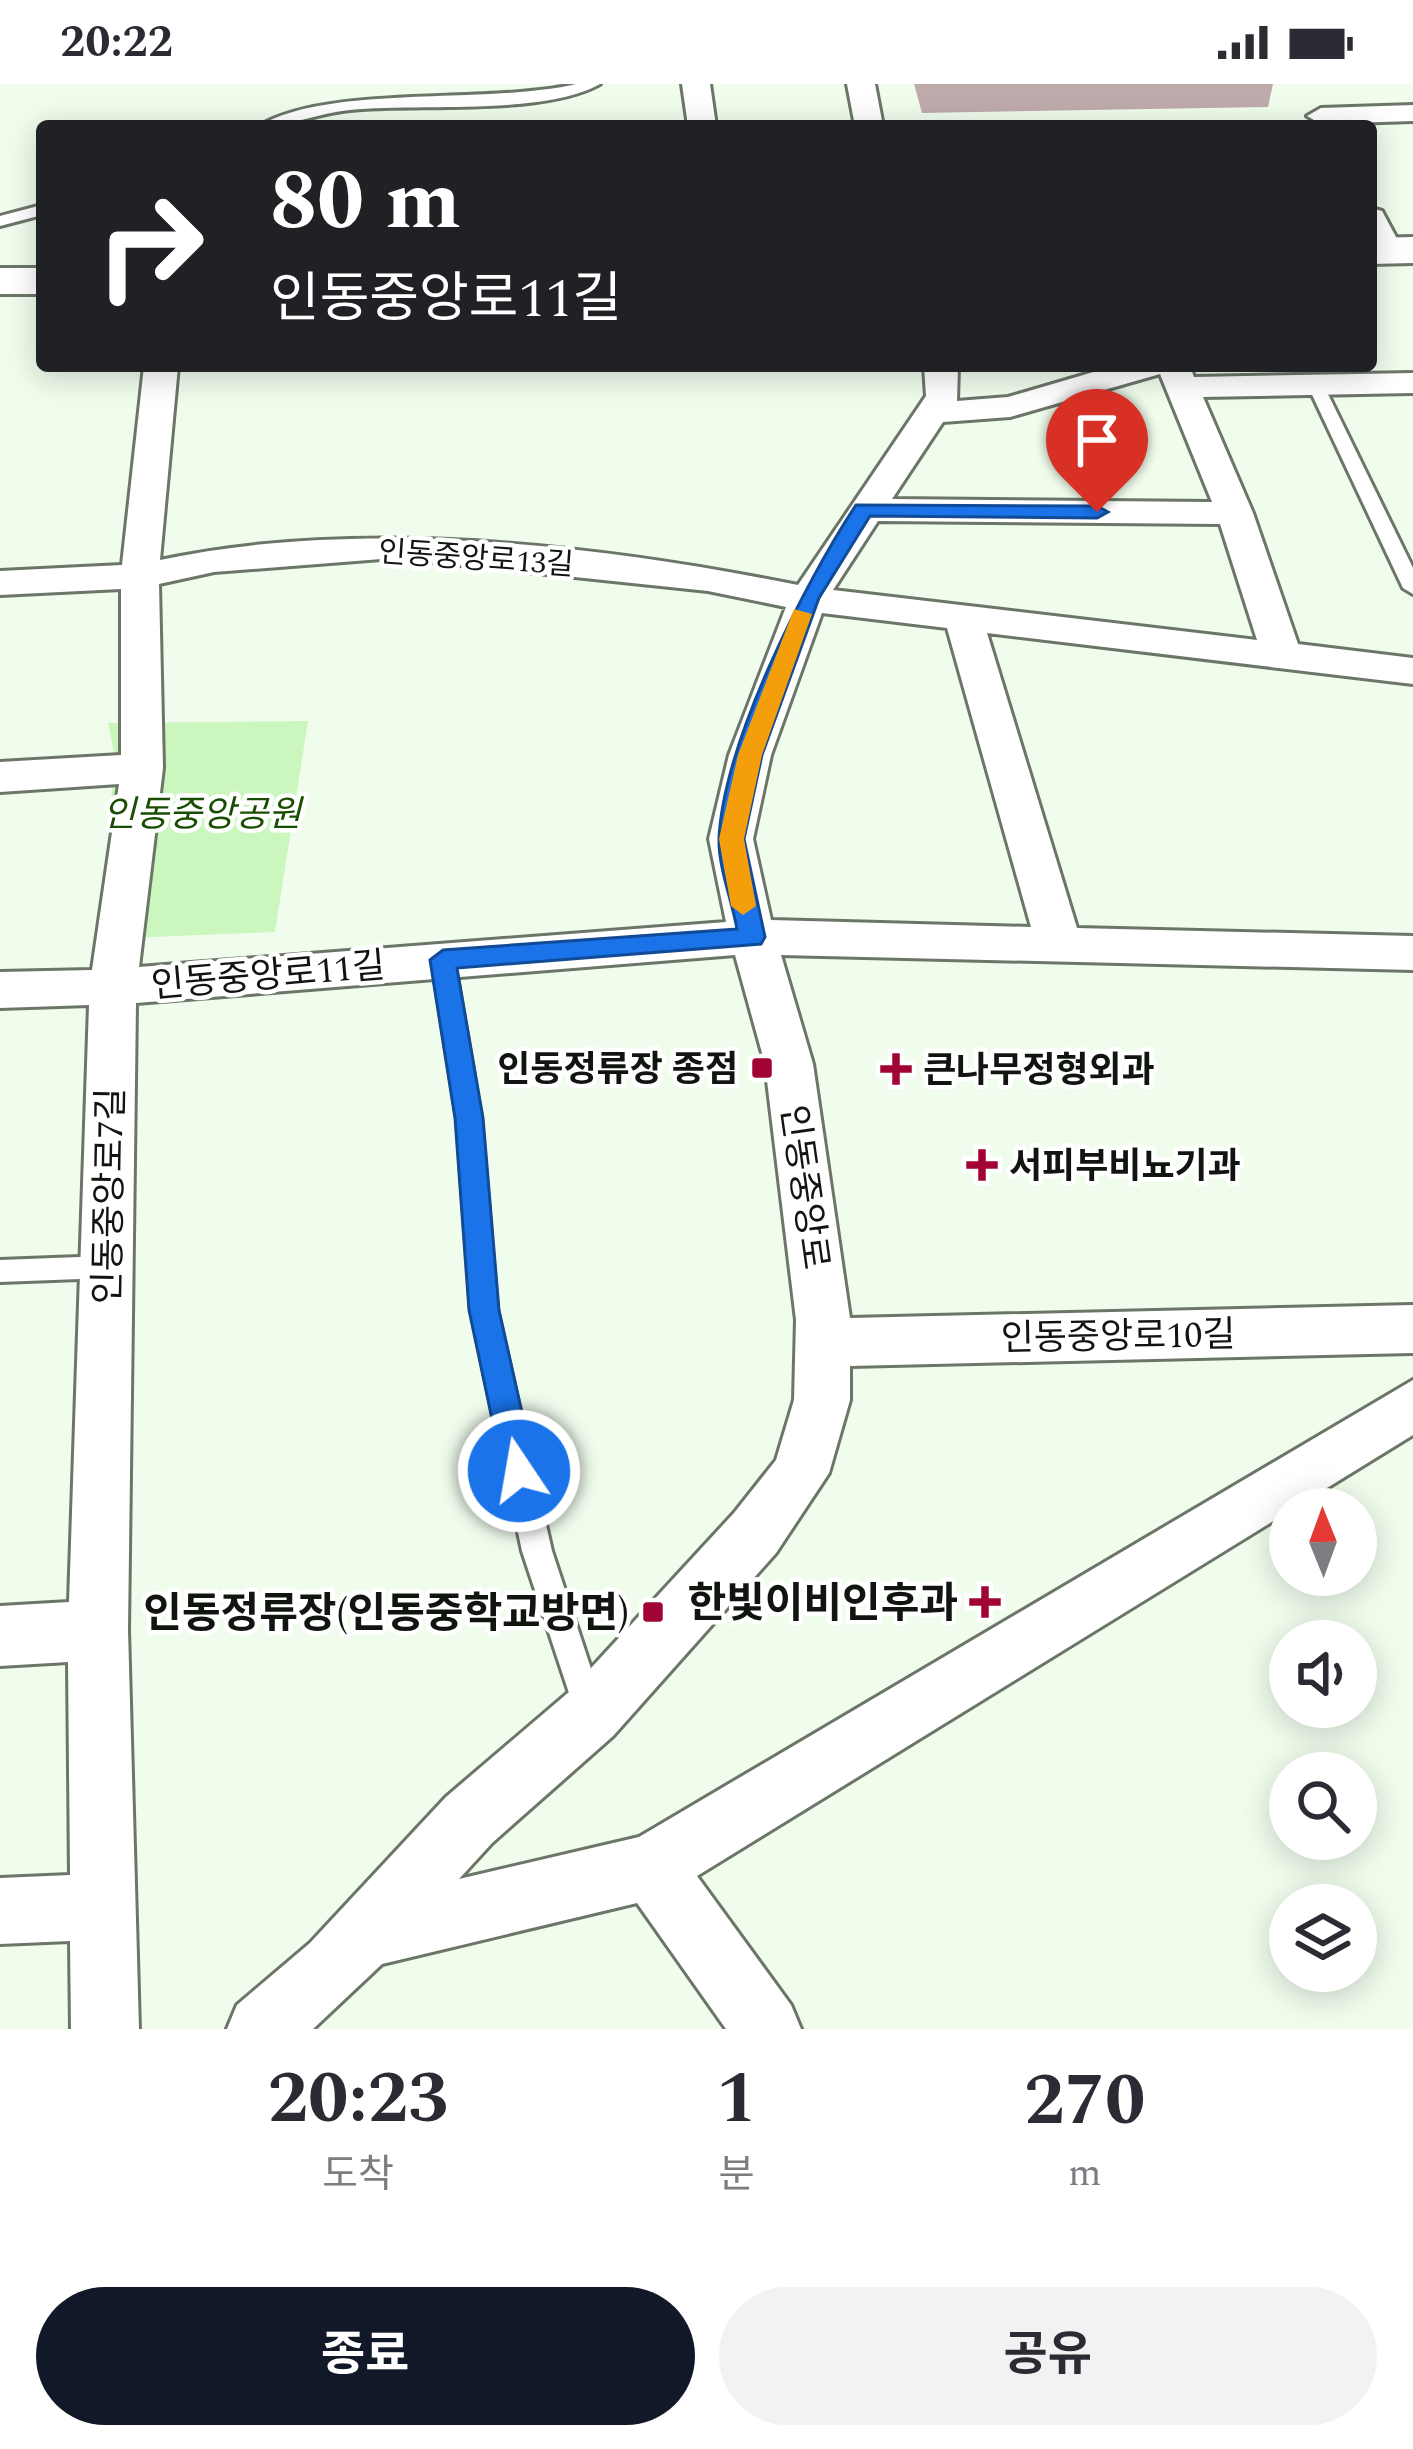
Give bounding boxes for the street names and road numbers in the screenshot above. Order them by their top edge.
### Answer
street label: 인동중앙로13길 [377,529,575,589]
street label: 인동중앙로11길 [149,939,388,1014]
street label: 인동중앙로7길 [81,1087,140,1305]
street label: 인동중앙로 [765,1102,842,1273]
street label: 인동중앙로10길 [1000,1308,1236,1367]

